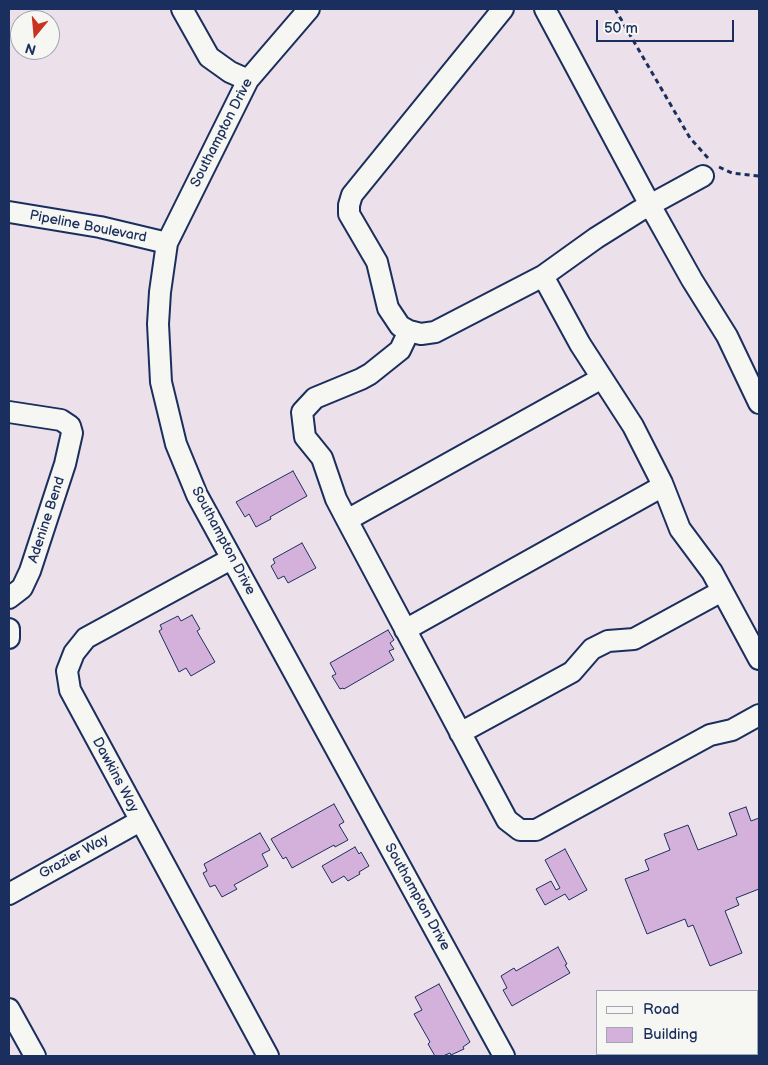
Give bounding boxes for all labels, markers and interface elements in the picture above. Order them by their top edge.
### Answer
north arrow [10,10,60,60]
scale bar [598,10,736,42]
text: 50 m [604,19,638,38]
text: N [23,39,38,59]
street label: Southampton Drive [187,76,257,190]
street label: Pipeline Boulevard [28,207,148,247]
street label: Adenine Bend [25,475,69,565]
street label: Southampton Drive [187,484,259,598]
street label: Dawkins Way [88,735,142,815]
street label: Grazier Way [36,831,112,883]
street label: Southampton Drive [381,840,453,954]
legend [596,990,758,1055]
text: Road [643,1000,679,1019]
text: Building [643,1025,698,1044]

